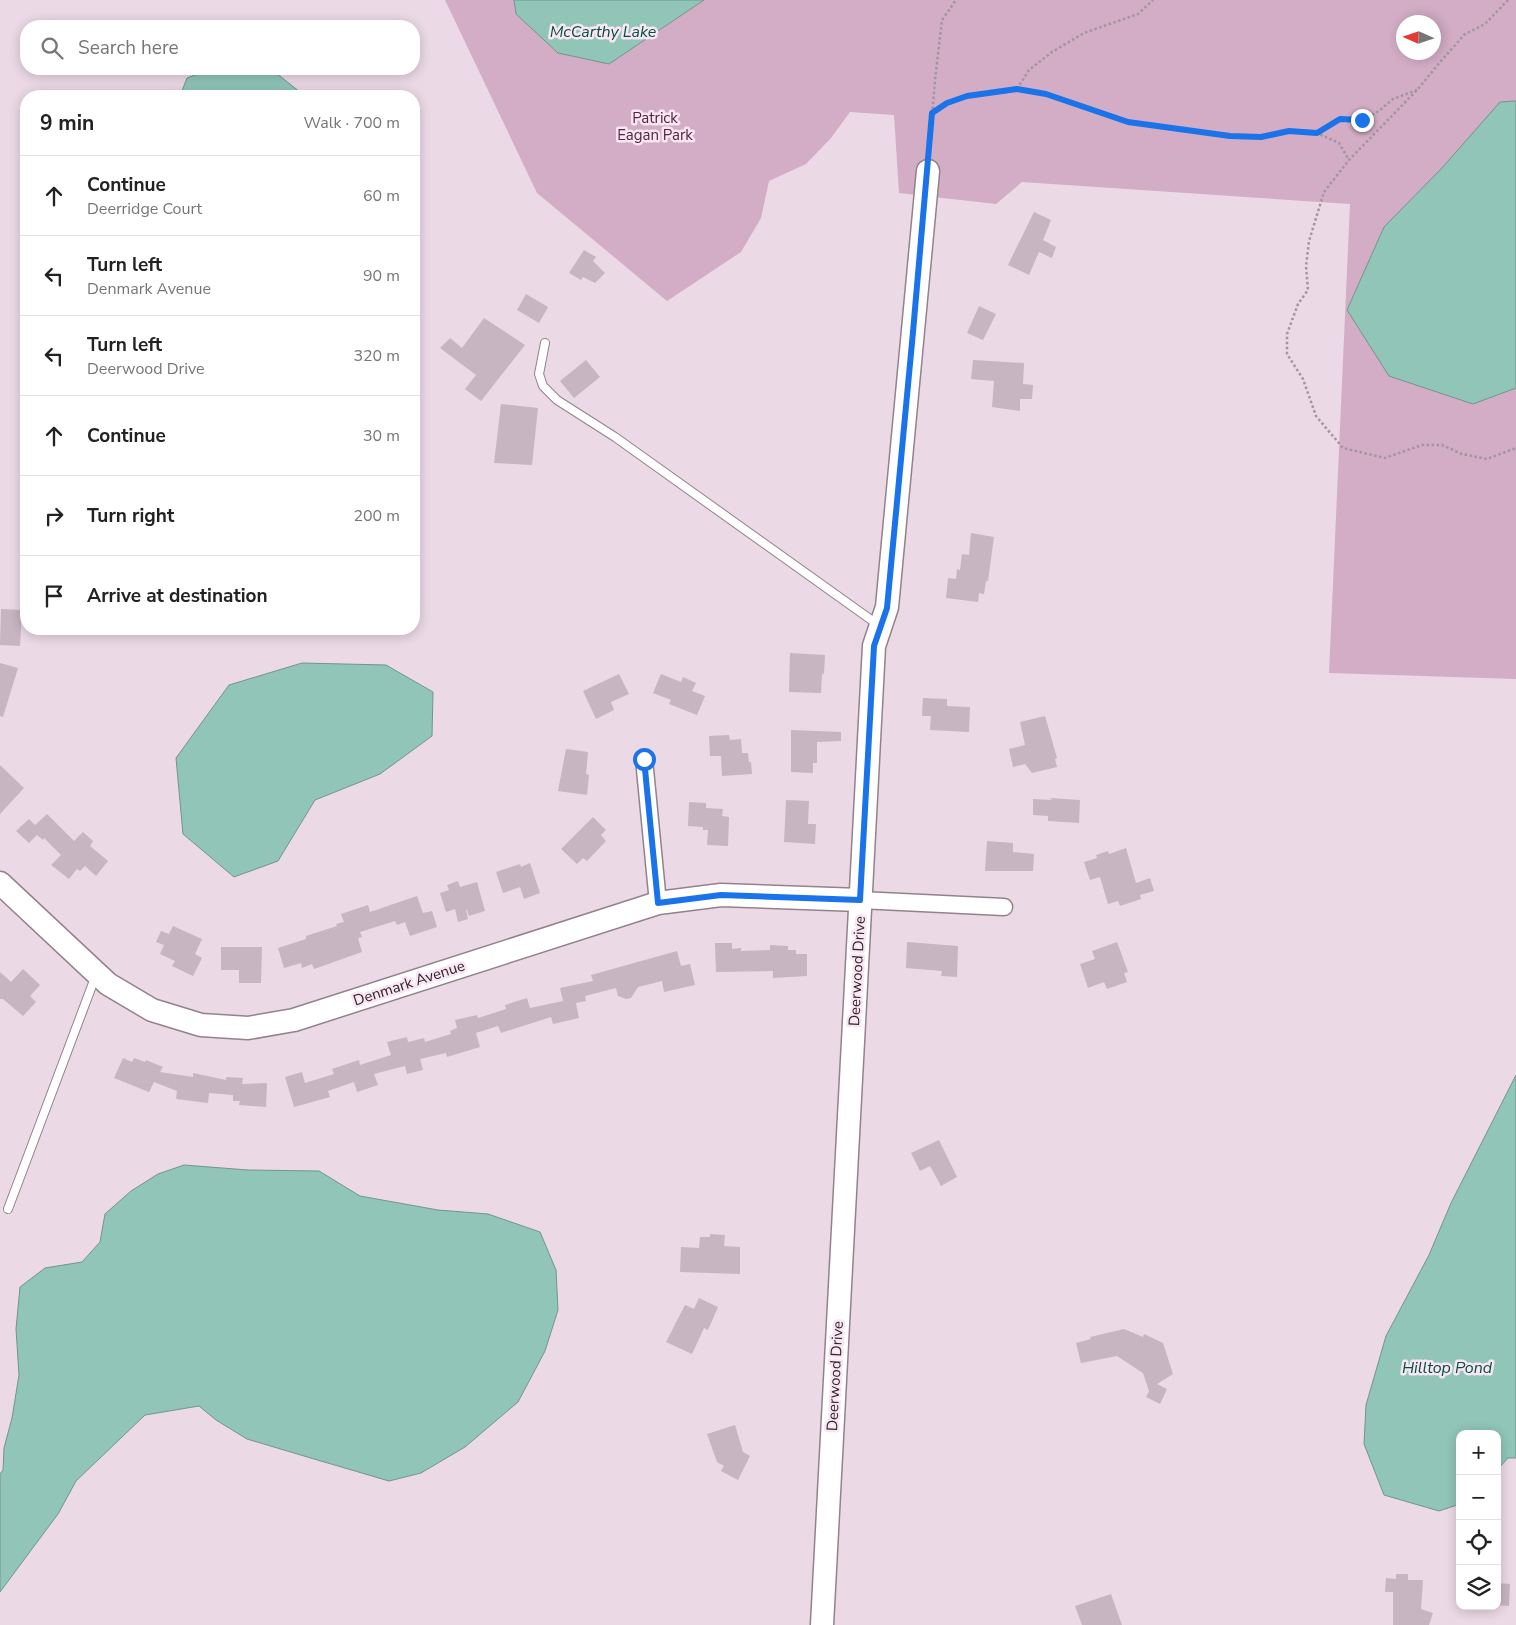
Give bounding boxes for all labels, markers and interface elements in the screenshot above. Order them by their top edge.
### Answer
north arrow [1396,15,1441,60]
search box [20,20,420,75]
water label: McCarthy Lake [550,21,657,43]
icon: search [38,34,66,62]
text: Search here [78,35,179,61]
park label: Patrick Eagan Park [617,108,693,145]
text: 9 min [40,109,94,137]
route end [1351,109,1374,132]
text: Walk · 700 m [304,112,400,134]
text: Continue [87,172,166,198]
icon: ahead [40,182,68,210]
text: 60 m [363,185,400,207]
text: Deerridge Court [87,198,202,220]
text: Turn left [87,252,162,278]
icon: left [40,262,68,290]
text: 90 m [363,265,400,287]
text: Denmark Avenue [87,278,211,300]
text: Turn left [87,332,162,358]
icon: left [40,342,68,370]
text: 320 m [353,345,400,367]
text: Deerwood Drive [87,358,205,380]
icon: ahead [40,422,68,450]
text: Continue [87,423,166,449]
text: 30 m [363,425,400,447]
icon: right [40,502,68,530]
text: Turn right [87,503,174,529]
text: 200 m [353,505,400,527]
icon: arrive [40,582,68,610]
text: Arrive at destination [87,583,268,609]
route start [633,748,656,771]
street label: Deerwood Drive [844,915,870,1027]
street label: Denmark Avenue [351,956,467,1010]
street label: Deerwood Drive [822,1320,848,1432]
water label: Hilltop Pond [1402,1357,1493,1379]
map controls [1456,1430,1501,1610]
button: + [1456,1430,1501,1475]
button: − [1456,1475,1501,1520]
button: locate [1456,1520,1501,1565]
button: layers [1456,1565,1501,1610]

